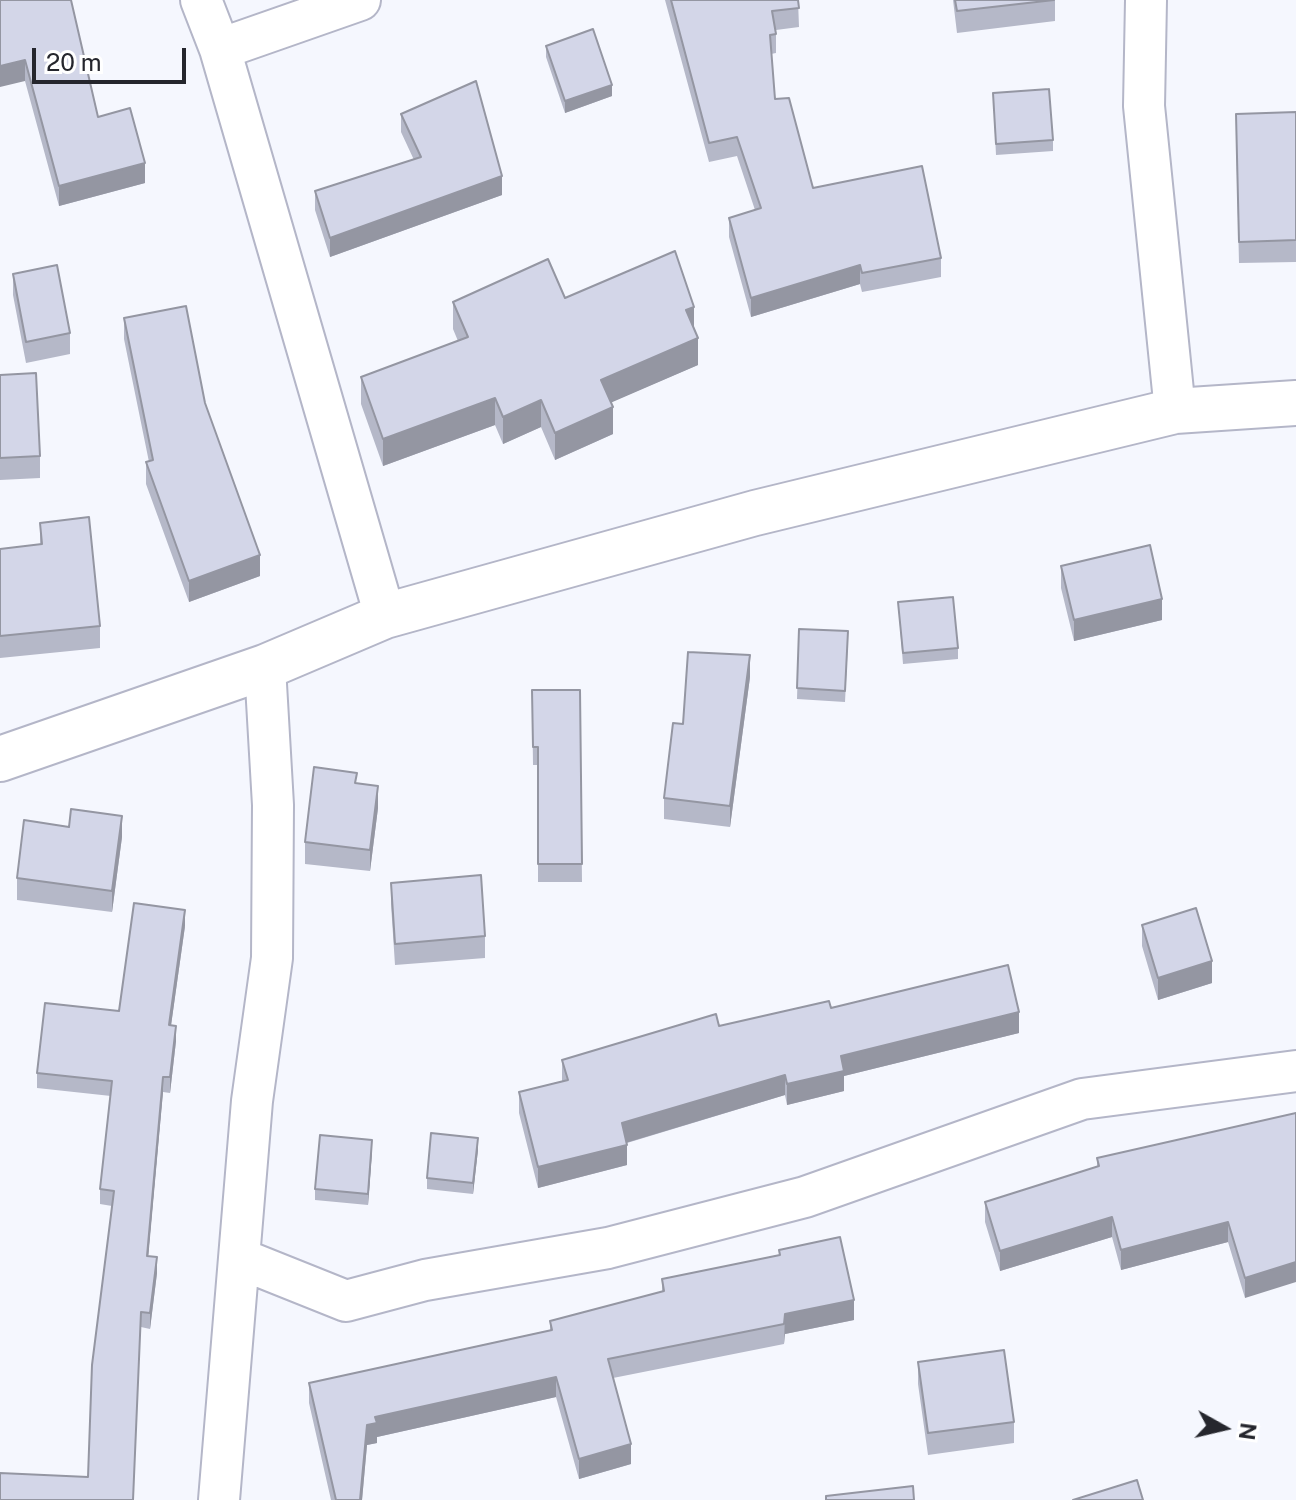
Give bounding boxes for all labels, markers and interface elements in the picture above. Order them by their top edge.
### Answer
scale bar [36,32,190,82]
text: 20 m [46,48,102,76]
north arrow [1184,1388,1264,1468]
text: N [1234,1421,1262,1442]

